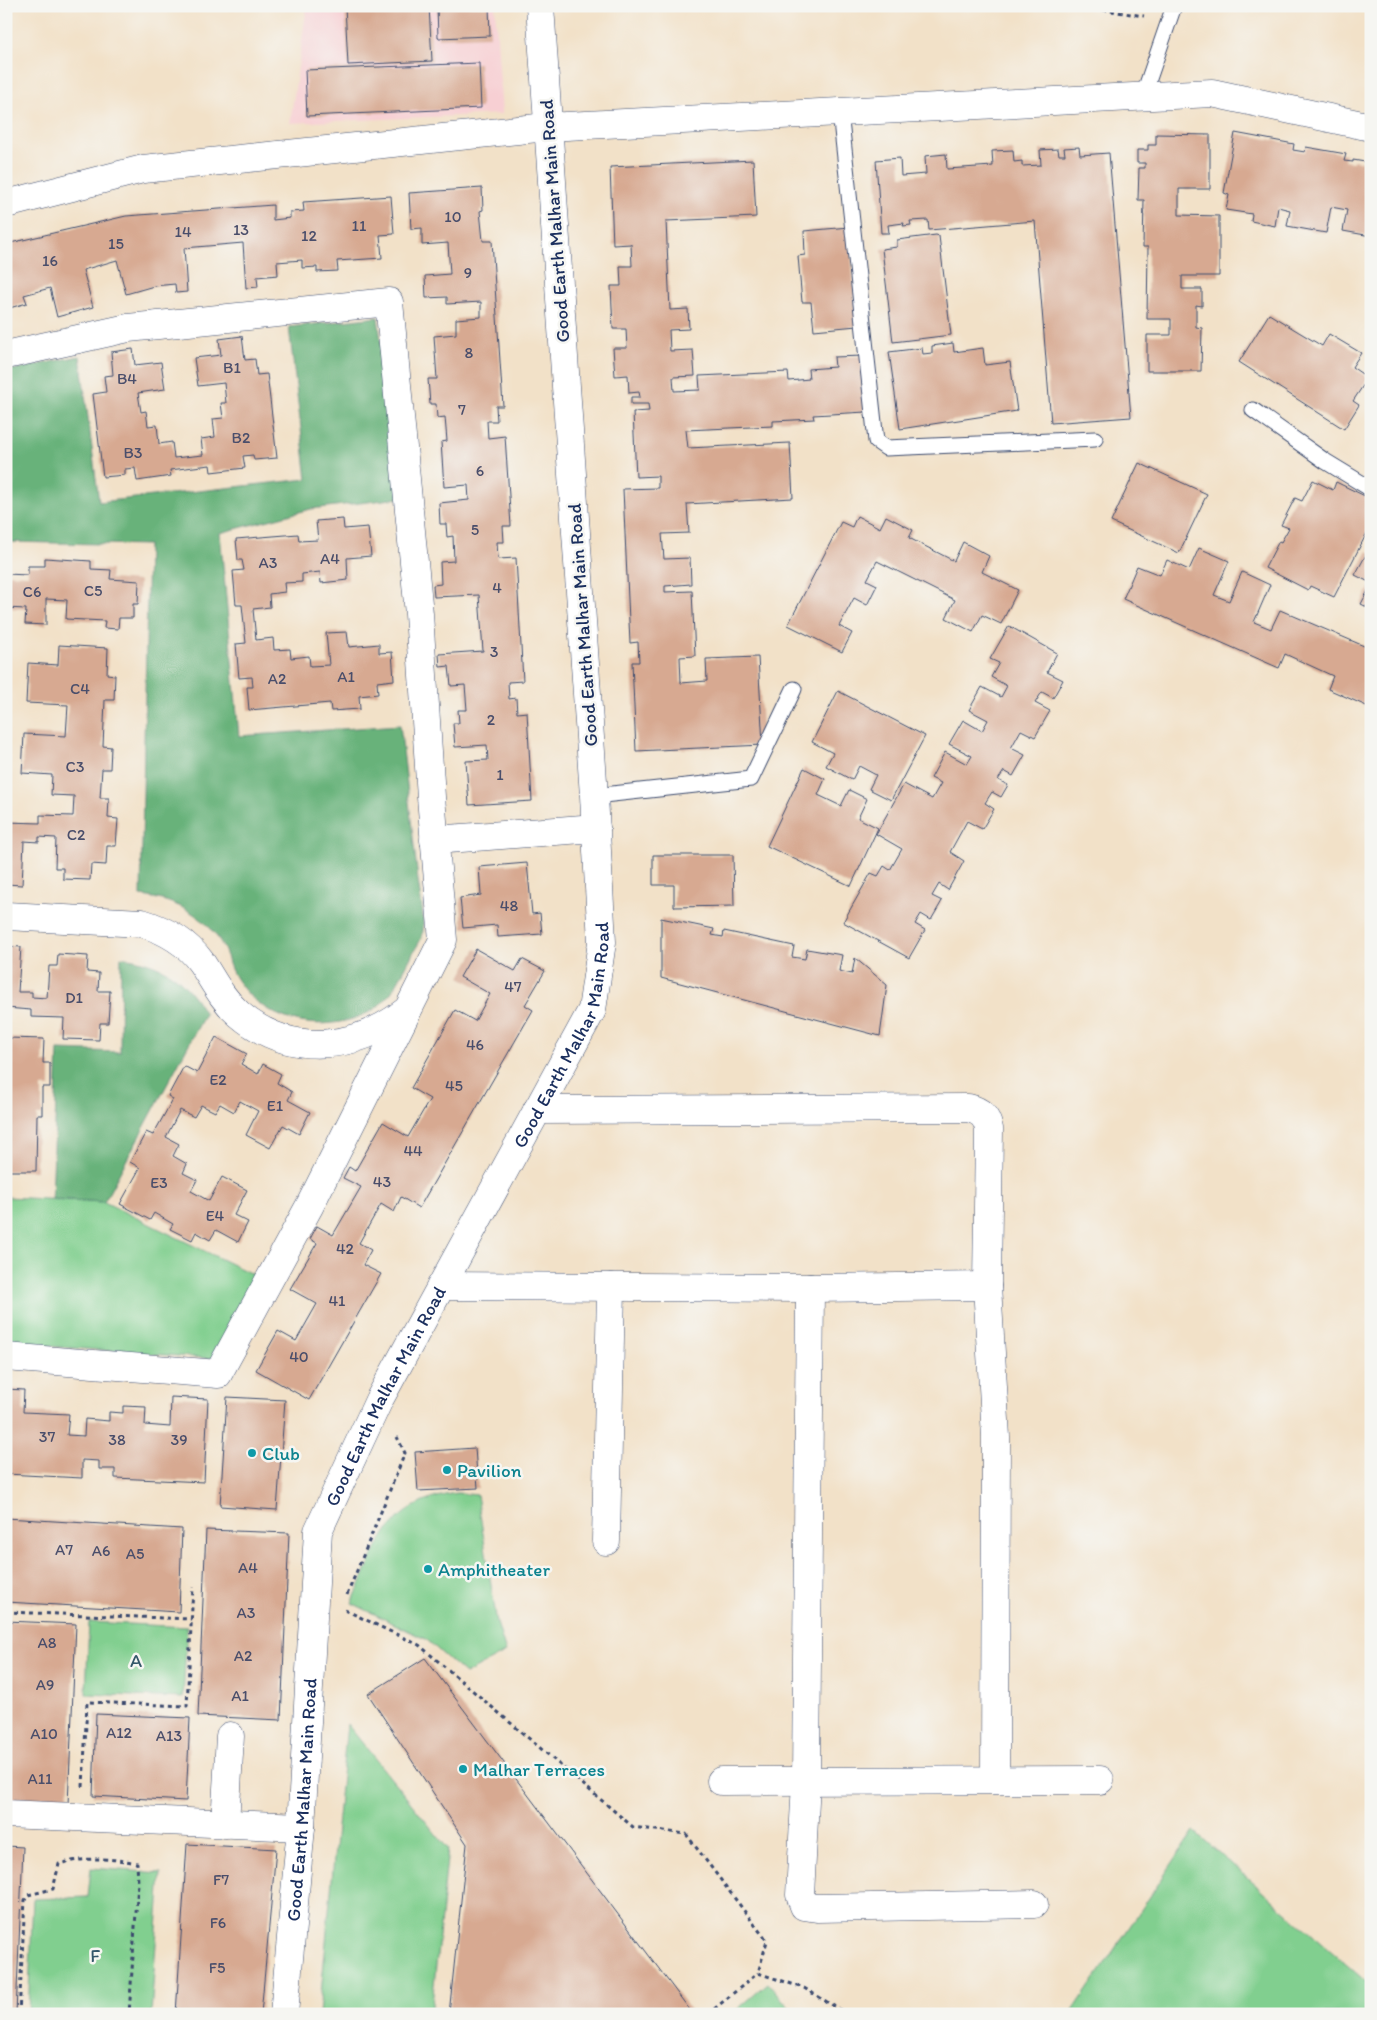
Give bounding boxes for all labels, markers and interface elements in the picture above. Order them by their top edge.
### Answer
street label: Good Earth Malhar Main Road [534,98,574,343]
house number: 10 [444,207,462,226]
house number: 11 [352,216,367,235]
house number: 13 [233,220,249,239]
house number: 14 [174,222,192,241]
house number: 12 [301,226,318,245]
house number: 15 [108,234,124,253]
house number: 16 [42,251,58,270]
house number: 9 [464,263,472,282]
house number: 8 [465,343,474,362]
house number: B1 [223,358,241,377]
house number: B4 [117,369,137,388]
house number: 7 [458,400,466,419]
house number: B2 [232,428,251,447]
house number: B3 [123,443,143,462]
house number: 6 [476,461,484,480]
street label: Good Earth Malhar Main Road [562,502,602,747]
house number: 5 [471,520,479,539]
house number: A4 [320,549,340,568]
house number: A3 [259,553,278,572]
house number: 4 [492,578,502,597]
house number: C5 [84,581,102,600]
house number: C6 [23,582,41,601]
house number: 3 [490,642,499,661]
house number: A1 [337,667,355,686]
house number: A2 [268,669,287,688]
house number: C4 [70,679,90,698]
house number: 2 [487,710,496,729]
house number: C3 [65,757,85,776]
house number: 1 [496,765,504,784]
house number: C2 [67,825,86,844]
house number: 48 [500,896,518,915]
street label: Good Earth Malhar Main Road [508,921,614,1152]
house number: 47 [504,977,522,996]
house number: D1 [65,988,84,1007]
house number: 46 [466,1035,484,1054]
house number: E2 [209,1070,227,1089]
house number: 45 [445,1076,463,1095]
house number: E1 [267,1096,284,1115]
house number: 44 [403,1141,423,1160]
house number: 43 [373,1172,391,1191]
house number: E3 [150,1173,168,1192]
house number: E4 [206,1206,225,1225]
house number: 42 [336,1239,355,1258]
street label: Good Earth Malhar Main Road [320,1282,451,1510]
house number: 41 [328,1291,346,1310]
house number: 40 [289,1347,309,1366]
house number: 37 [39,1427,55,1446]
house number: 38 [108,1430,126,1449]
house number: 39 [170,1430,188,1449]
place label: Club [262,1442,300,1465]
marker: Club [246,1447,258,1459]
place label: Pavilion [457,1459,522,1482]
marker: Pavilion [441,1464,453,1476]
house number: A7 [55,1540,73,1559]
house number: A6 [92,1541,110,1560]
house number: A5 [126,1544,144,1563]
house number: A4 [238,1558,258,1577]
place label: Amphitheater [438,1558,550,1581]
marker: Amphitheater [422,1563,434,1575]
house number: A3 [237,1603,256,1622]
house number: A8 [37,1633,57,1652]
house number: A2 [234,1646,253,1665]
park label: A [130,1649,142,1672]
house number: A9 [36,1675,54,1694]
street label: Good Earth Malhar Main Road [281,1677,322,1922]
house number: A1 [231,1686,249,1705]
house number: A12 [106,1723,133,1742]
house number: A10 [30,1724,58,1743]
house number: A13 [156,1726,182,1745]
place label: Malhar Terraces [473,1758,605,1781]
marker: Malhar Terraces [457,1763,469,1775]
house number: A11 [27,1769,53,1788]
house number: F7 [213,1870,229,1889]
house number: F6 [210,1913,226,1932]
park label: F [90,1944,100,1967]
house number: F5 [209,1958,225,1977]

